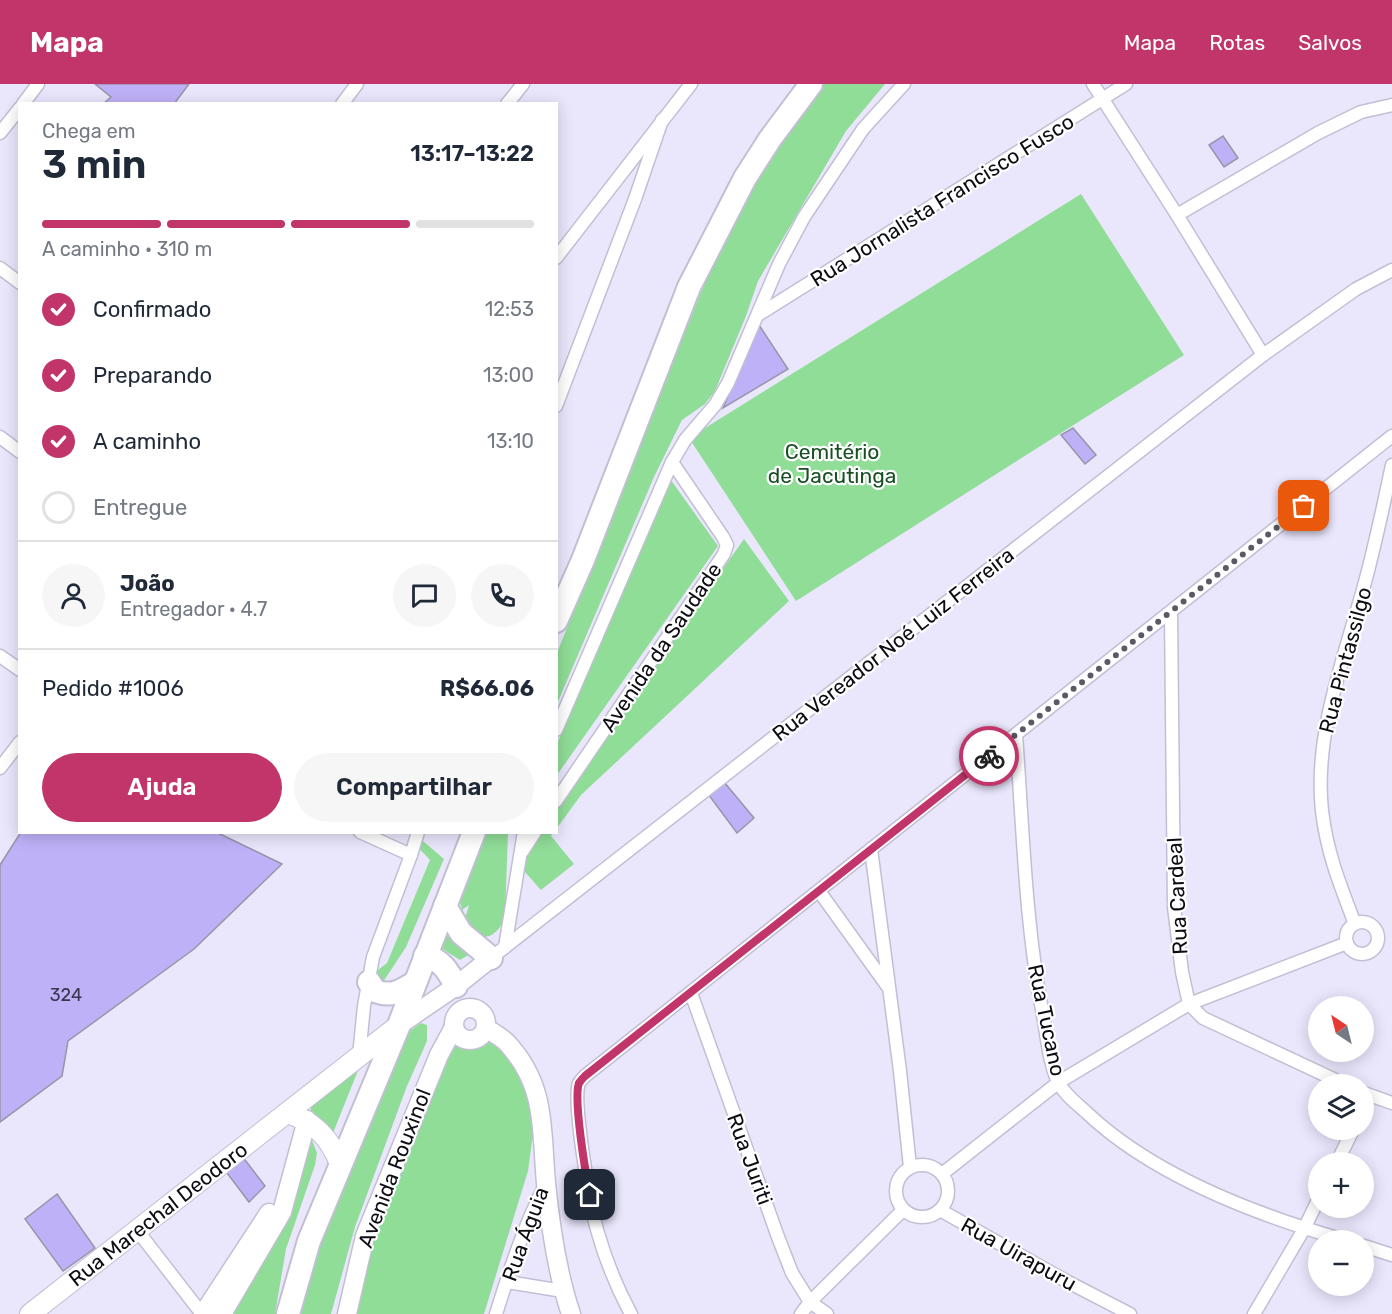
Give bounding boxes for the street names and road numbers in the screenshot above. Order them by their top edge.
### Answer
street label: Rua Jornalista Francisco Fusco [806,108,1078,292]
street label: Rua Vereador Noé Luiz Ferreira [767,542,1019,746]
street label: Avenida da Saudade [595,558,727,736]
street label: Rua Pintassilgo [1313,584,1377,736]
street label: Rua Cardeal [1161,837,1193,955]
street label: Rua Tucano [1023,962,1071,1078]
street label: Avenida Rouxinol [352,1085,436,1251]
street label: Rua Juriti [722,1110,778,1208]
street label: Rua Marechal Deodoro [64,1136,252,1292]
street label: Rua Águia [496,1184,554,1284]
street label: Rua Uirapuru [957,1212,1081,1296]

